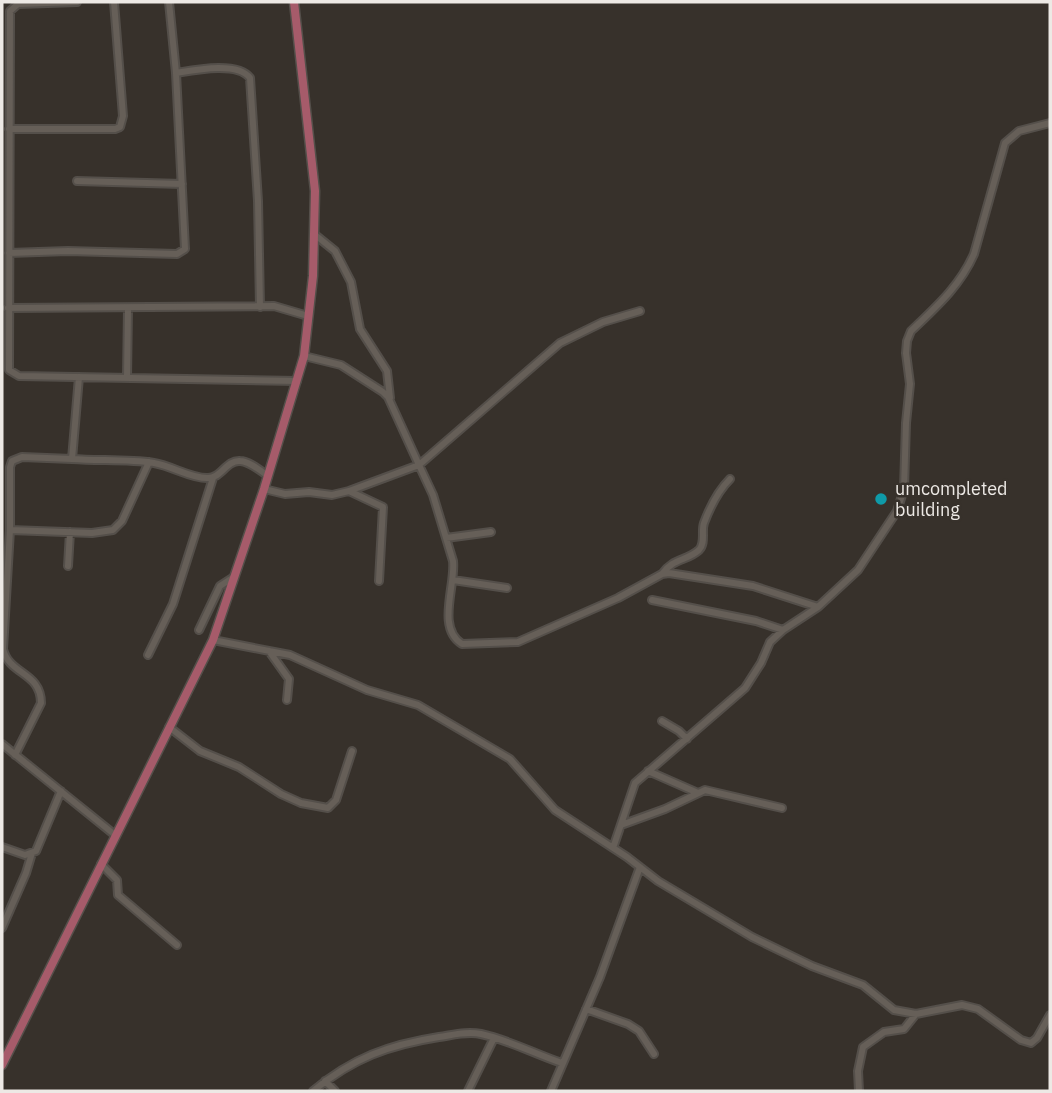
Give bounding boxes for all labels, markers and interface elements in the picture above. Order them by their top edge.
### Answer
place label: umcompleted building [895,477,1007,521]
marker: umcompleted building [873,491,889,507]

